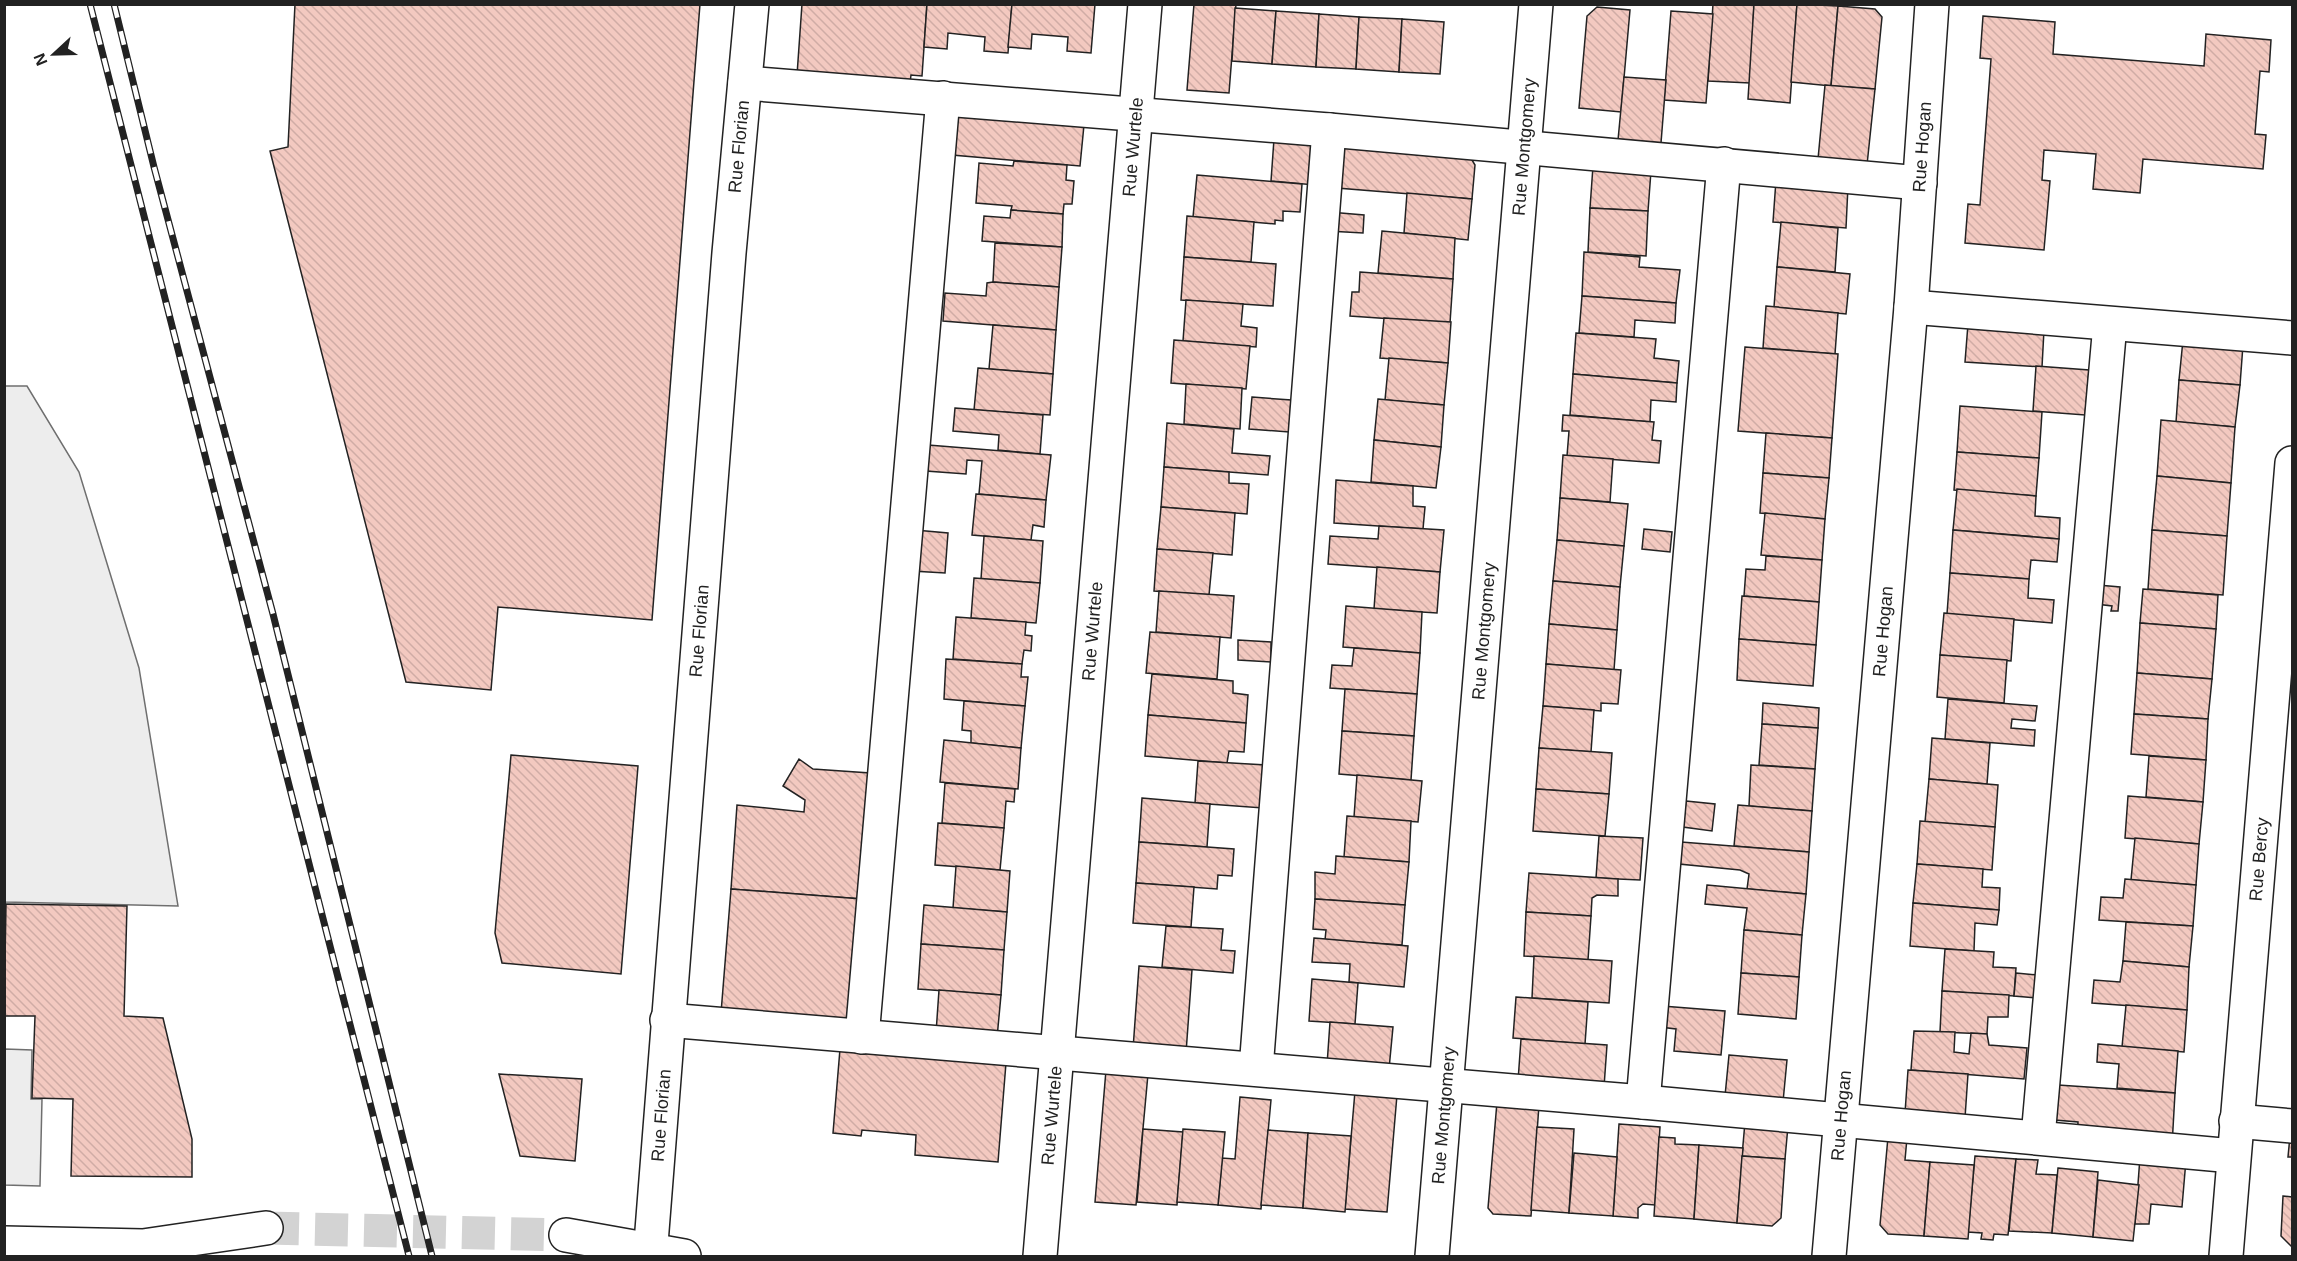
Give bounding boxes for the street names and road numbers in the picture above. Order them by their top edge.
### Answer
street label: Rue Montgomery [1508,77,1540,216]
street label: Rue Wurtele [1119,96,1147,197]
street label: Rue Florian [725,99,753,194]
street label: Rue Hogan [1909,101,1935,193]
street label: Rue Montgomery [1468,561,1500,701]
street label: Rue Wurtele [1078,581,1107,682]
street label: Rue Florian [686,584,713,678]
street label: Rue Hogan [1869,585,1897,678]
street label: Rue Bercy [2246,817,2272,902]
street label: Rue Montgomery [1428,1046,1459,1185]
street label: Rue Wurtele [1038,1065,1066,1166]
street label: Rue Florian [647,1068,675,1163]
street label: Rue Hogan [1827,1069,1855,1162]

